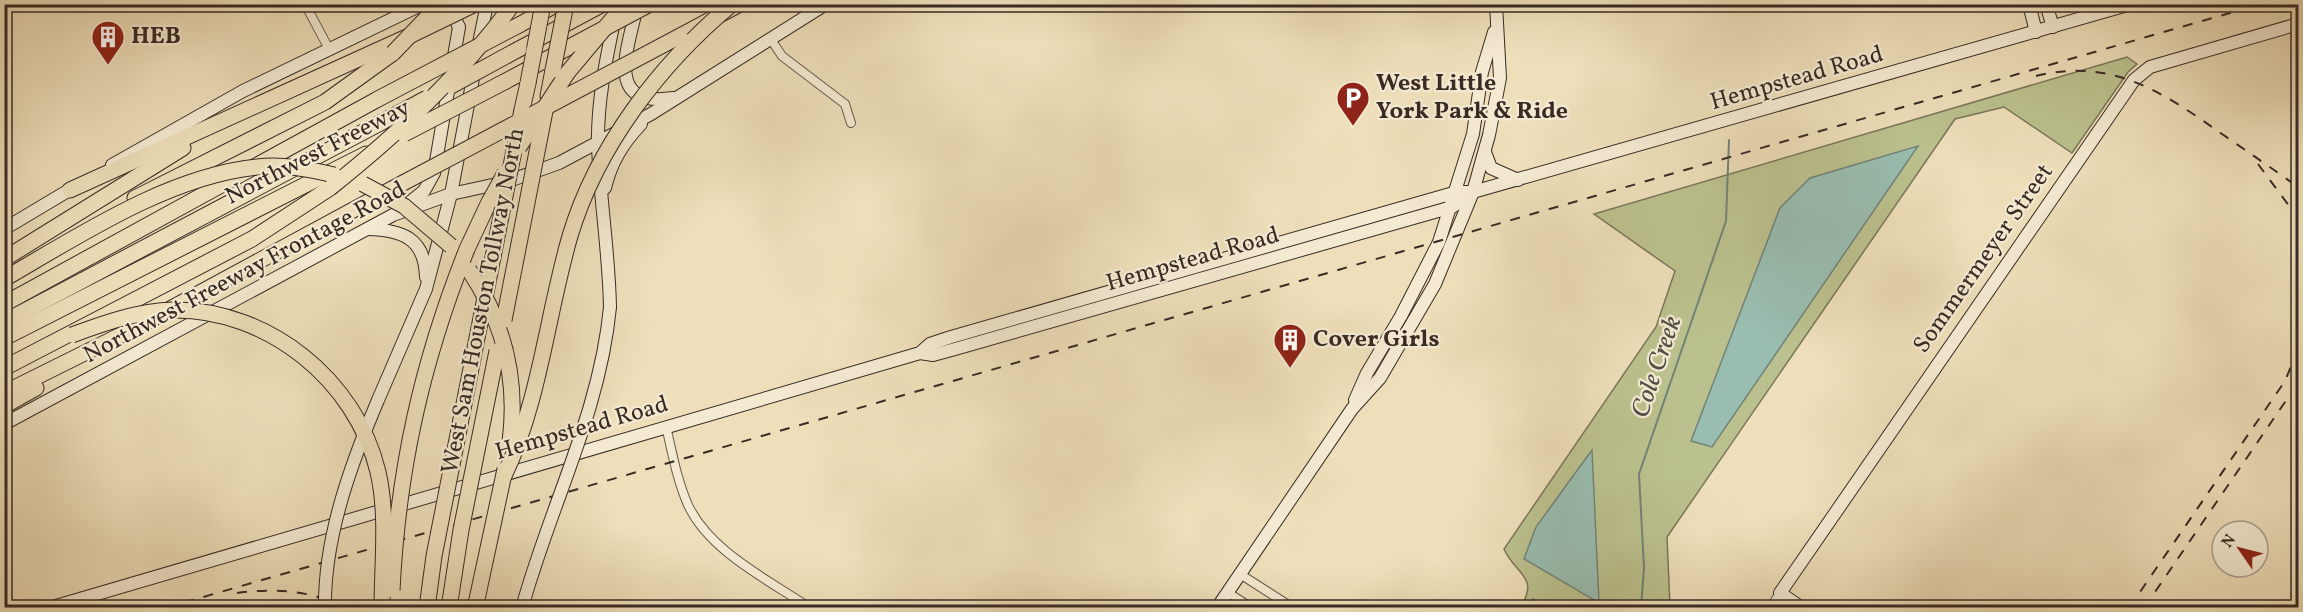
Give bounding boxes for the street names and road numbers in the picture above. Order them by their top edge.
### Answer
street label: Hempstead Road [1706,38,1888,120]
street label: Northwest Freeway [220,92,416,214]
street label: West Sam Houston Tollway North [434,125,534,477]
street label: Sommermeyer Street [1906,157,2062,361]
street label: Northwest Freeway Frontage Road [78,173,412,373]
street label: Hempstead Road [1102,219,1284,301]
street label: Hempstead Road [491,388,673,470]

